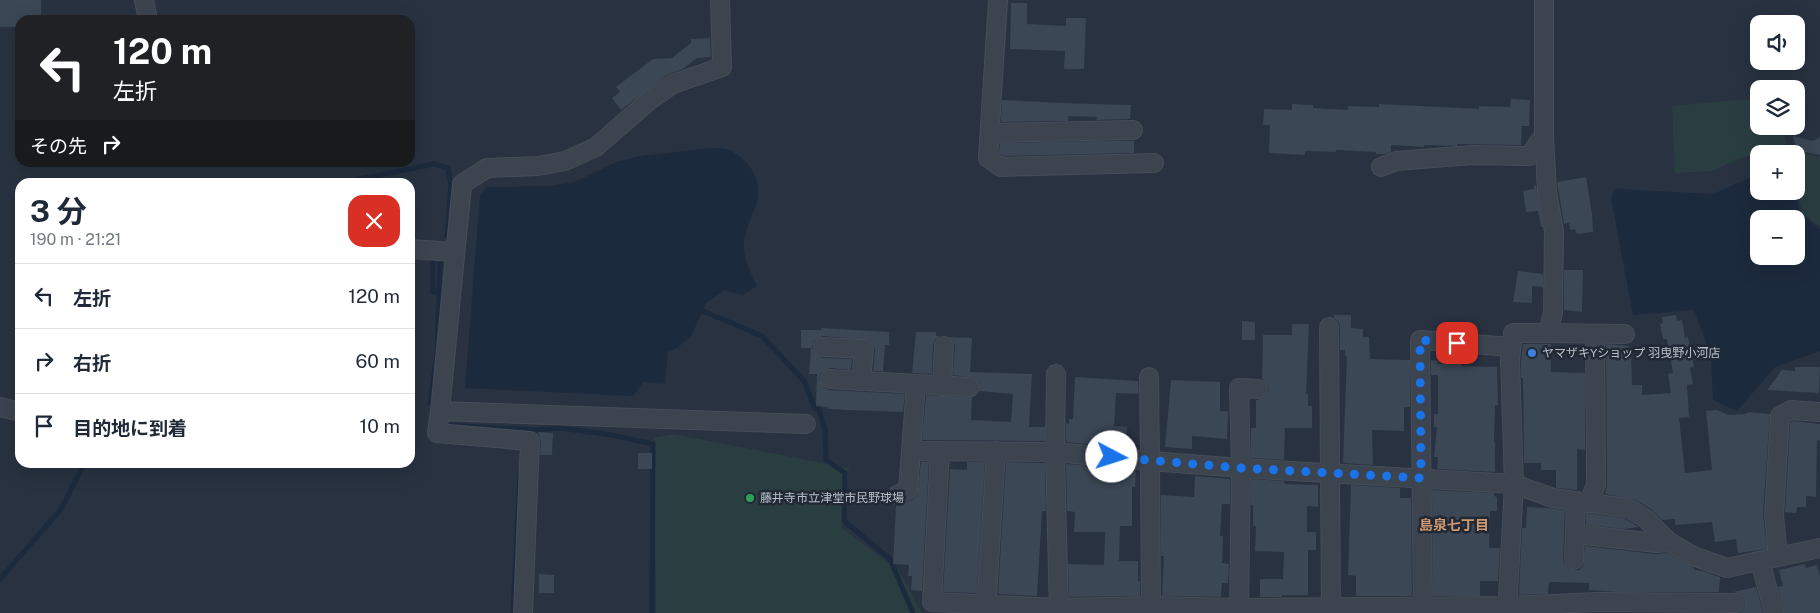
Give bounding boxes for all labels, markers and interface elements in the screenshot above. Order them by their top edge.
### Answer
map controls [1750,15,1805,265]
button: sound [1750,15,1805,70]
text: 120 m [113,31,212,72]
icon: left [30,35,95,100]
text: 左折 [113,78,157,104]
button: layers [1750,80,1805,135]
icon: right [97,130,125,158]
text: その先 [30,135,87,157]
button: + [1750,145,1805,200]
text: 3 分 [30,193,87,229]
button: close [348,195,400,247]
button: − [1750,210,1805,265]
text: 190 m · 21:21 [30,230,121,249]
icon: left [30,282,58,310]
text: 120 m [348,285,400,307]
text: 左折 [73,287,111,309]
pin [1436,322,1478,364]
icon: arrive [1443,329,1471,357]
place label: ヤマザキYショップ 羽曳野小河店 [1542,346,1720,360]
icon: right [30,347,58,375]
marker: ヤマザキYショップ 羽曳野小河店 [1526,347,1538,359]
text: 60 m [356,350,400,372]
text: 右折 [73,352,111,374]
icon: arrive [30,412,58,440]
text: 10 m [360,415,400,437]
text: 目的地に到着 [73,417,187,439]
position arrow [1085,430,1137,482]
place label: 藤井寺市立津堂市民野球場 [760,491,904,505]
marker: 藤井寺市立津堂市民野球場 [744,492,756,504]
district label: 島泉七丁目 [1419,517,1489,533]

